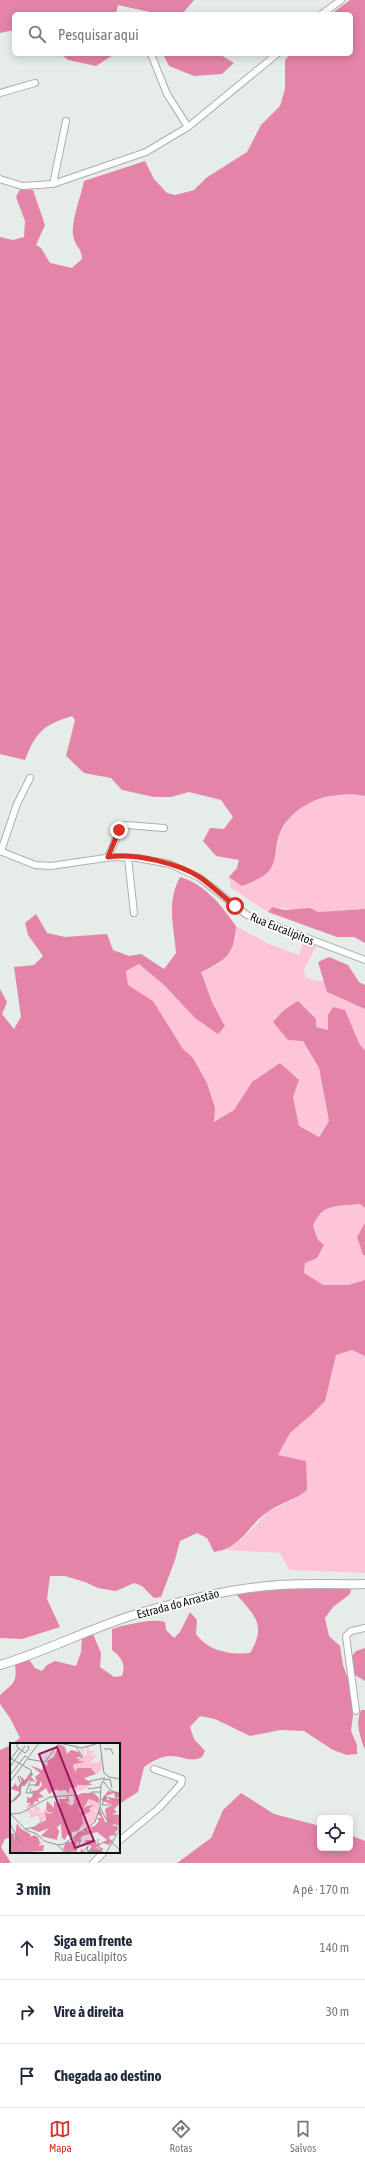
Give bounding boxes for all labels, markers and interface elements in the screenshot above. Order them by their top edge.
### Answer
search box [12,12,353,56]
icon: search [26,23,48,45]
text: Pesquisar aqui [58,26,139,43]
route end [110,821,128,839]
route start [226,897,244,915]
street label: Rua Eucalipitos [248,910,316,948]
street label: Estrada do Arrastão [135,1586,221,1622]
inset map [10,1743,120,1853]
map controls [317,1815,353,1851]
button: locate [317,1815,353,1851]
text: 3 min [16,1879,51,1899]
text: A pé · 170 m [293,1882,349,1897]
text: Siga em frente [54,1932,132,1949]
icon: ahead [16,1937,38,1959]
text: 140 m [320,1940,349,1955]
text: Rua Eucalipitos [54,1949,127,1964]
icon: right [16,2001,38,2023]
text: Vire à direita [54,2003,124,2020]
text: 30 m [326,2004,349,2019]
icon: arrive [16,2065,38,2087]
text: Chegada ao destino [54,2067,162,2084]
tab: Mapa [49,2118,72,2154]
tab: Rotas [169,2118,192,2154]
tab: Salvos [290,2118,316,2154]

